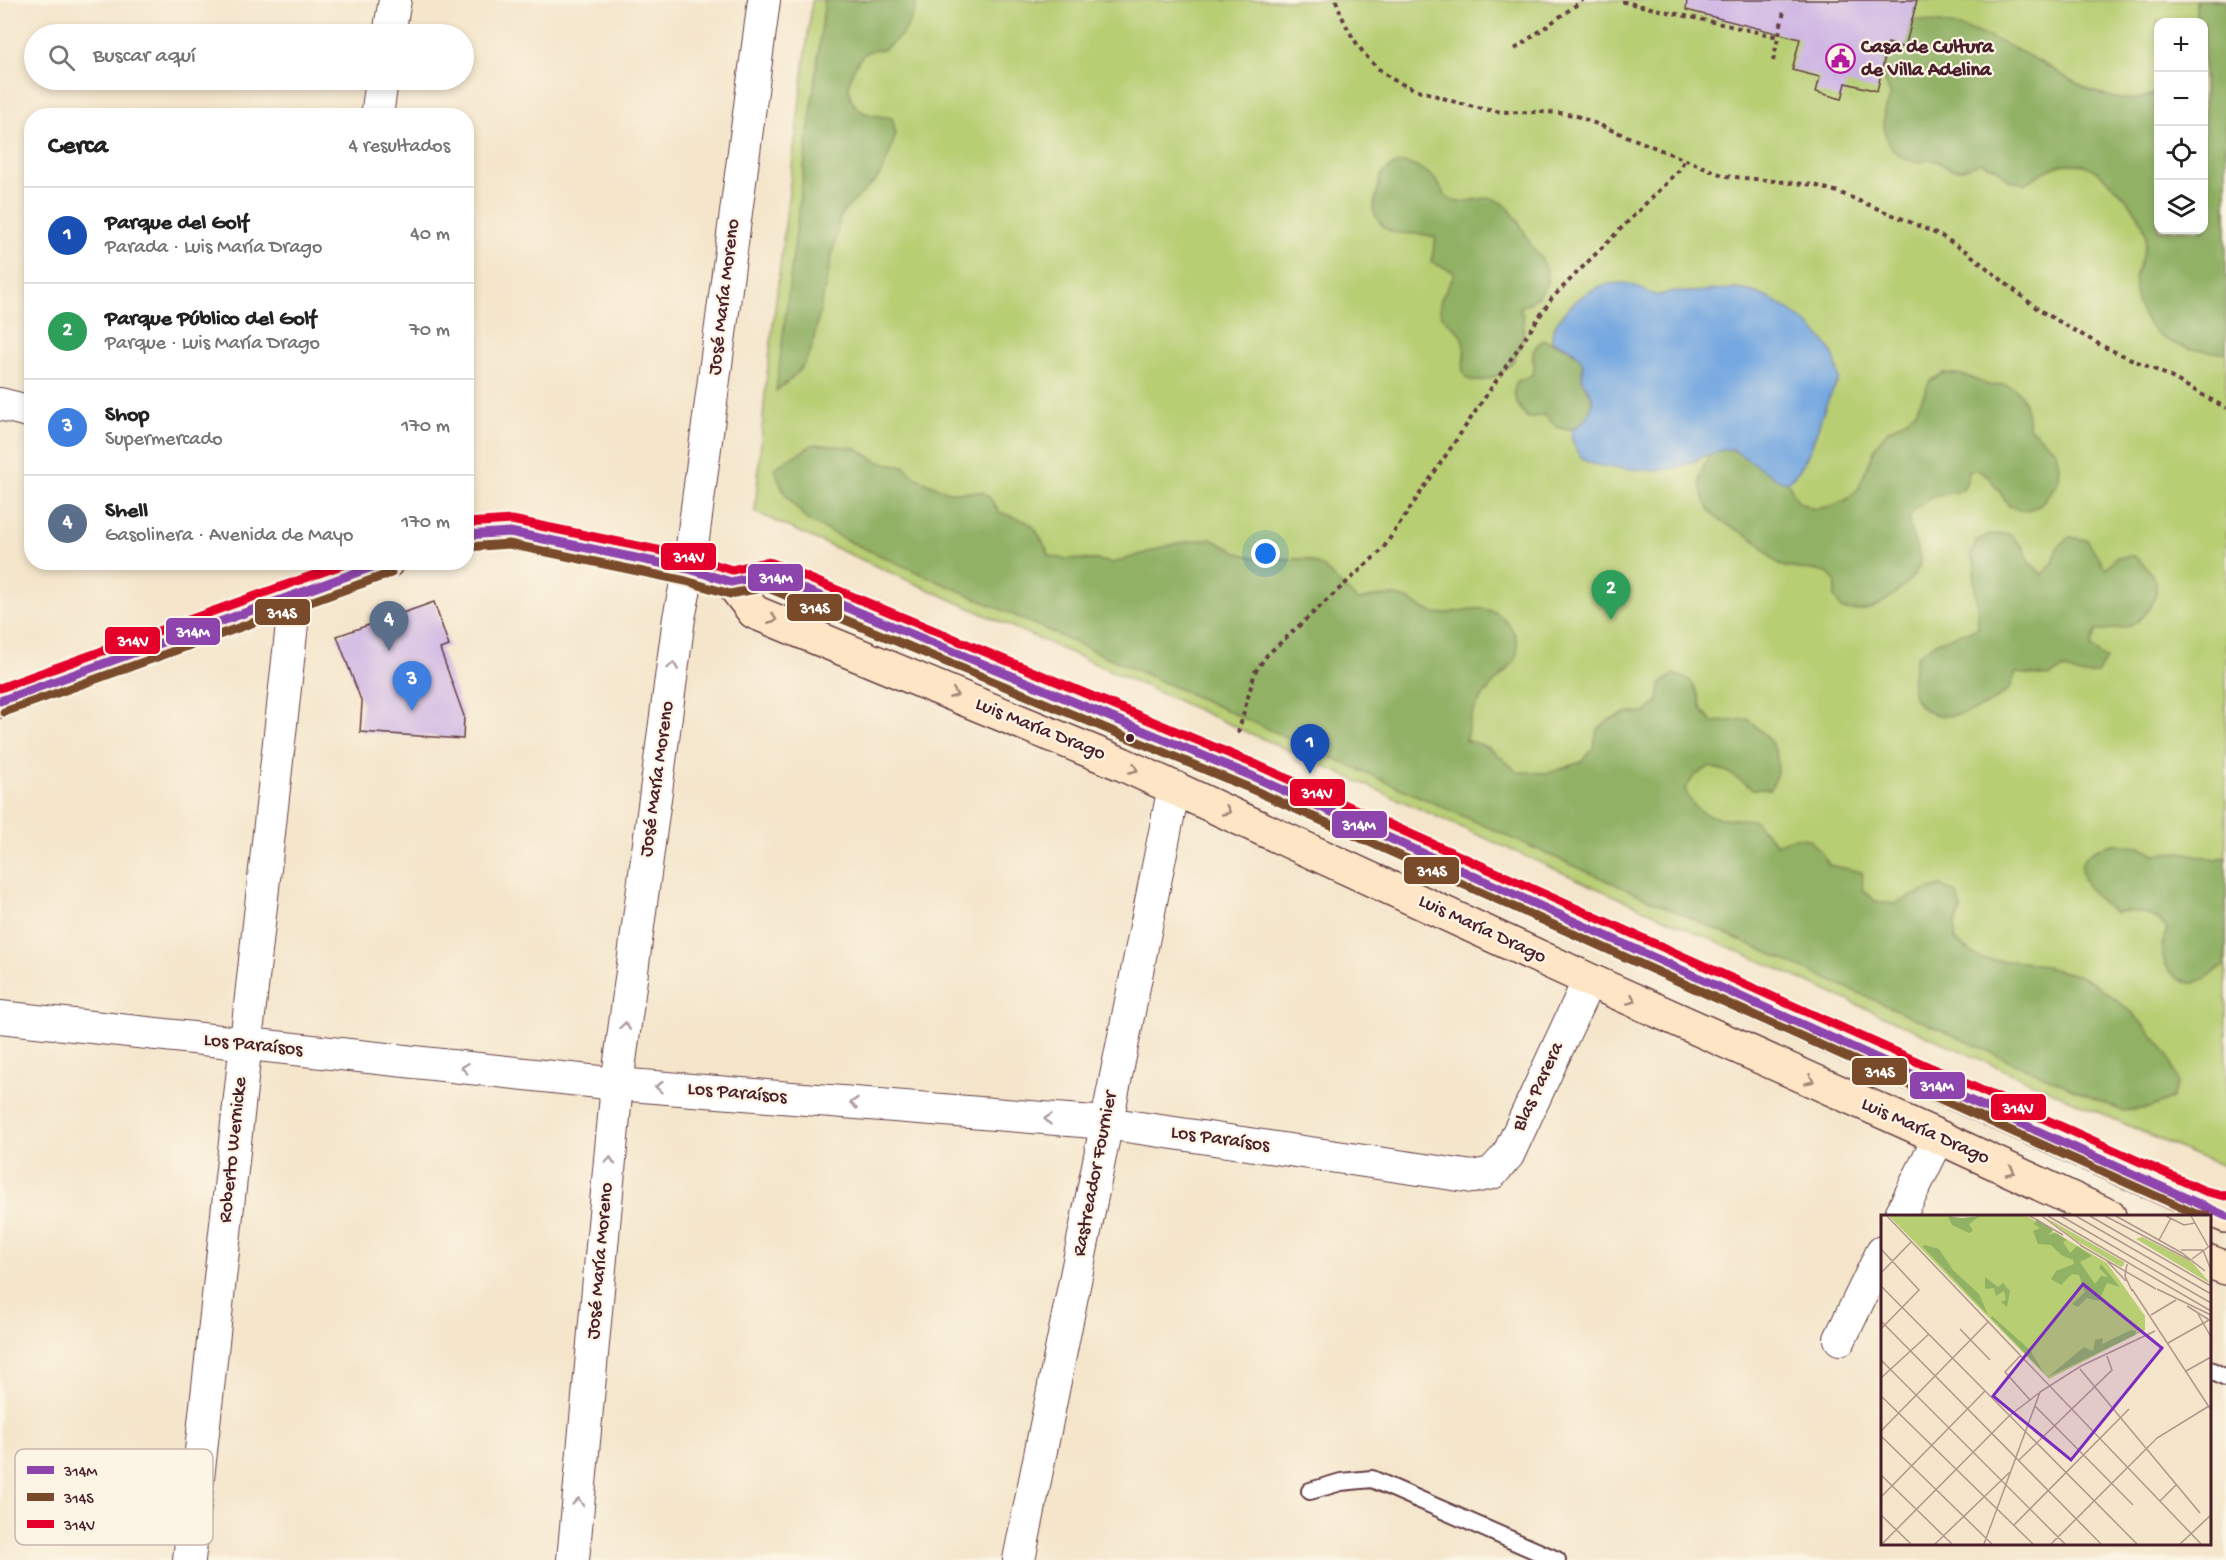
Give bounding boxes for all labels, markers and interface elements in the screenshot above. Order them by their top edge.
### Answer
map controls [2154,18,2208,234]
button: + [2154,18,2208,72]
search box [24,24,474,90]
place label: Casa de Cultura de Villa Adelina [1860,37,1994,83]
icon: search [45,41,78,74]
public building icon: Casa de Cultura de Villa Adelina [1824,43,1856,75]
text: Buscar aquí [93,44,196,70]
button: − [2154,72,2208,126]
button: locate [2154,126,2208,180]
text: Cerca [48,132,108,163]
text: 4 resultados [349,136,450,159]
button: layers [2154,180,2208,234]
text: Parque del Golf [105,211,248,237]
street label: José María Moreno [704,218,746,376]
text: 1 [63,224,72,247]
text: 40 m [410,224,450,247]
text: Parada · Luis María Drago [105,237,322,260]
text: Parque Público del Golf [105,307,316,333]
text: 2 [63,320,72,343]
text: 70 m [409,320,450,343]
text: Parque · Luis María Drago [105,333,320,356]
text: Shop [105,403,149,429]
text: 3 [62,416,73,439]
text: 170 m [401,416,450,439]
text: Supermercado [105,429,223,452]
text: Shell [105,499,148,525]
text: 4 [63,512,72,535]
text: 170 m [401,512,450,535]
text: Gasolinera · Avenida de Mayo [105,525,353,548]
your location [1251,539,1280,568]
line badge: 314V [660,542,717,571]
text: 314V [672,550,705,569]
line badge: 314M [747,563,804,592]
pin: 2 [1592,570,1630,620]
text: 314M [758,571,794,590]
line badge: 314S [786,593,843,622]
line badge: 314S [254,598,311,626]
text: 314S [799,601,830,620]
pin: 4 [370,602,408,651]
text: 314S [266,606,297,625]
one-way arrow [767,612,778,624]
line badge: 314M [165,617,221,646]
text: 314M [175,625,211,644]
line badge: 314V [104,626,161,655]
text: 314V [116,634,149,653]
pin: 3 [392,662,432,711]
one-way arrow [666,662,678,671]
one-way arrow [947,687,958,699]
street label: Luis María Drago [972,693,1108,767]
street label: José María Moreno [636,700,680,858]
pin: 1 [1290,724,1330,774]
unlabelled marker [1124,732,1136,744]
one-way arrow [1127,762,1138,774]
line badge: 314V [1289,778,1346,807]
text: 314V [1300,786,1333,805]
one-way arrow [1221,804,1232,816]
line badge: 314M [1331,810,1388,839]
text: 314M [1341,818,1377,837]
line badge: 314S [1403,856,1460,885]
text: 314S [1416,864,1447,883]
street label: Luis María Drago [1414,890,1550,970]
one-way arrow [1626,993,1637,1005]
one-way arrow [618,1022,631,1031]
street label: Los Paraísos [202,1029,304,1063]
street label: Blas Parera [1508,1038,1570,1136]
line badge: 314S [1851,1057,1908,1086]
one-way arrow [461,1062,470,1075]
text: 314S [1864,1065,1895,1084]
line badge: 314M [1909,1071,1966,1100]
one-way arrow [1804,1072,1815,1084]
street label: Roberto Wernicke [215,1075,253,1224]
street label: Los Paraísos [686,1078,788,1110]
text: 314M [1919,1079,1955,1098]
one-way arrow [655,1081,664,1094]
street label: Rastreador Fournier [1069,1088,1124,1259]
street label: Luis María Drago [1857,1093,1993,1171]
line badge: 314V [1990,1093,2047,1121]
one-way arrow [849,1097,858,1110]
text: 314V [2001,1101,2034,1120]
one-way arrow [1043,1112,1052,1125]
street label: Los Paraísos [1169,1122,1272,1158]
one-way arrow [603,1157,616,1166]
one-way arrow [2004,1163,2015,1175]
street label: José María Moreno [583,1182,619,1340]
inset map [1881,1215,2211,1545]
legend [15,1449,213,1545]
text: 314M [63,1464,98,1483]
text: 314S [63,1491,94,1510]
one-way arrow [571,1497,584,1506]
text: 314V [63,1518,95,1537]

